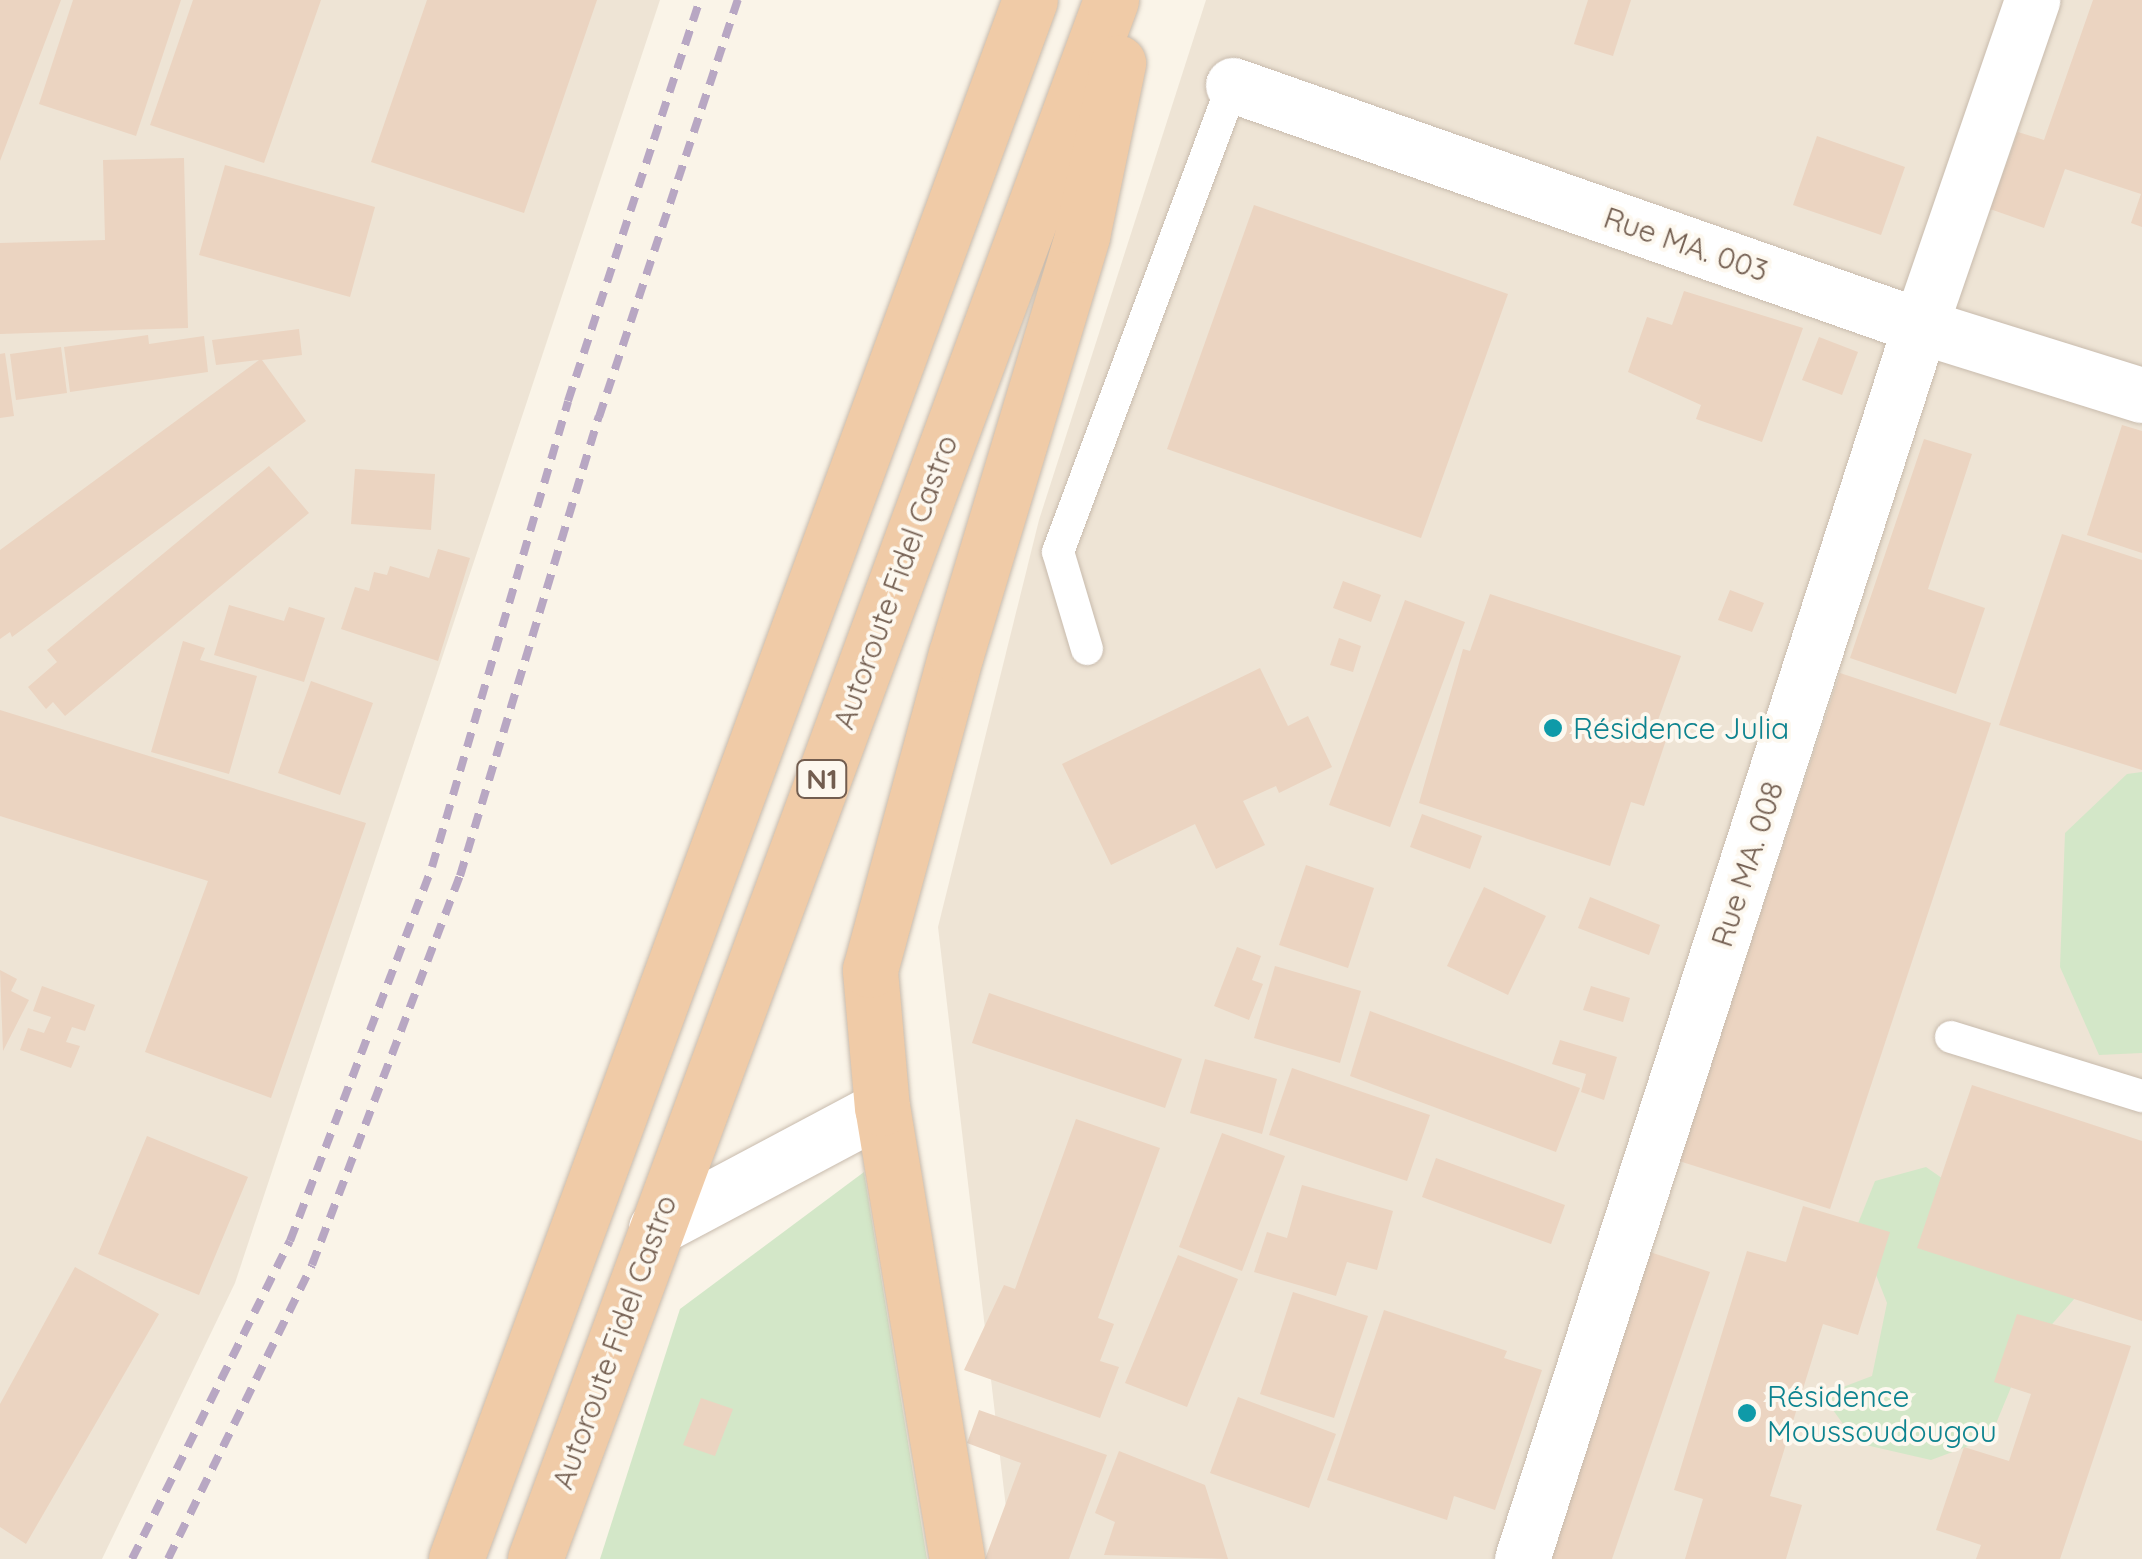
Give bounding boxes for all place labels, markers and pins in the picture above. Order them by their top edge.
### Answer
place label: Résidence Julia [1573,710,1789,746]
marker: Résidence Julia [1542,717,1564,739]
place label: Résidence Moussoudougou [1767,1378,1997,1448]
marker: Résidence Moussoudougou [1736,1402,1758,1424]

